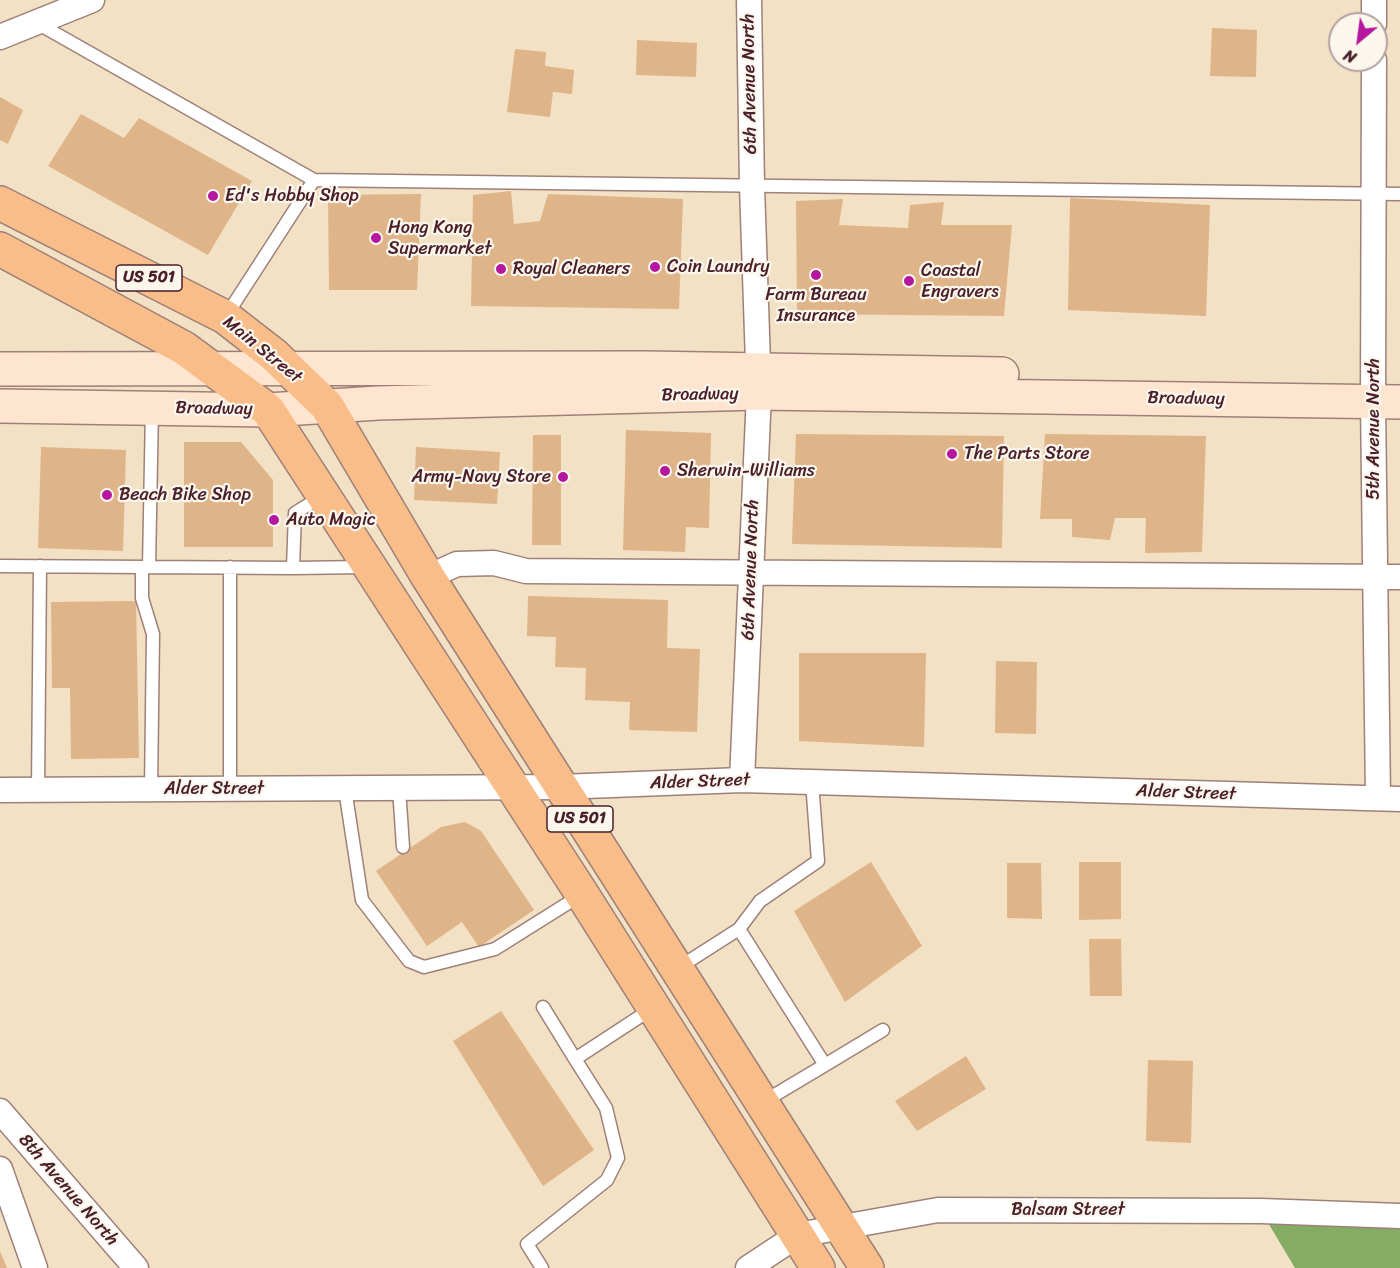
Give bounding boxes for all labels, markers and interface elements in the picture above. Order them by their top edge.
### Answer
north arrow [1328,12,1388,72]
street label: 6th Avenue North [738,14,762,154]
text: N [1338,41,1362,72]
place label: Ed's Hobby Shop [225,185,359,207]
marker: Ed's Hobby Shop [206,189,220,203]
place label: Hong Kong Supermarket [388,217,491,260]
marker: Hong Kong Supermarket [369,231,383,245]
place label: Coin Laundry [667,256,770,278]
place label: Royal Cleaners [513,258,630,280]
marker: Coin Laundry [648,260,662,274]
place label: Coastal Engravers [921,260,999,302]
marker: Royal Cleaners [494,262,508,276]
road number: US 501 [116,265,182,291]
marker: Farm Bureau Insurance [809,268,823,282]
marker: Coastal Engravers [902,274,916,288]
place label: Farm Bureau Insurance [765,284,867,326]
street label: Main Street [218,312,306,388]
street label: 5th Avenue North [1363,358,1385,500]
street label: Broadway [661,384,739,406]
street label: Broadway [1147,388,1225,410]
street label: Broadway [175,398,253,420]
place label: The Parts Store [964,443,1090,465]
marker: The Parts Store [945,447,959,461]
place label: Sherwin-Williams [677,460,815,482]
marker: Sherwin-Williams [658,464,672,478]
place label: Army-Navy Store [412,466,551,488]
marker: Army-Navy Store [556,470,570,484]
place label: Beach Bike Shop [119,484,251,506]
marker: Beach Bike Shop [100,488,114,502]
street label: 6th Avenue North [738,499,764,641]
place label: Auto Magic [286,509,376,531]
marker: Auto Magic [267,513,281,527]
street label: Alder Street [650,769,750,795]
street label: Alder Street [164,778,264,800]
street label: Alder Street [1136,780,1236,806]
road number: US 501 [547,806,613,832]
street label: 8th Avenue North [14,1130,122,1250]
street label: Balsam Street [1011,1199,1125,1221]

